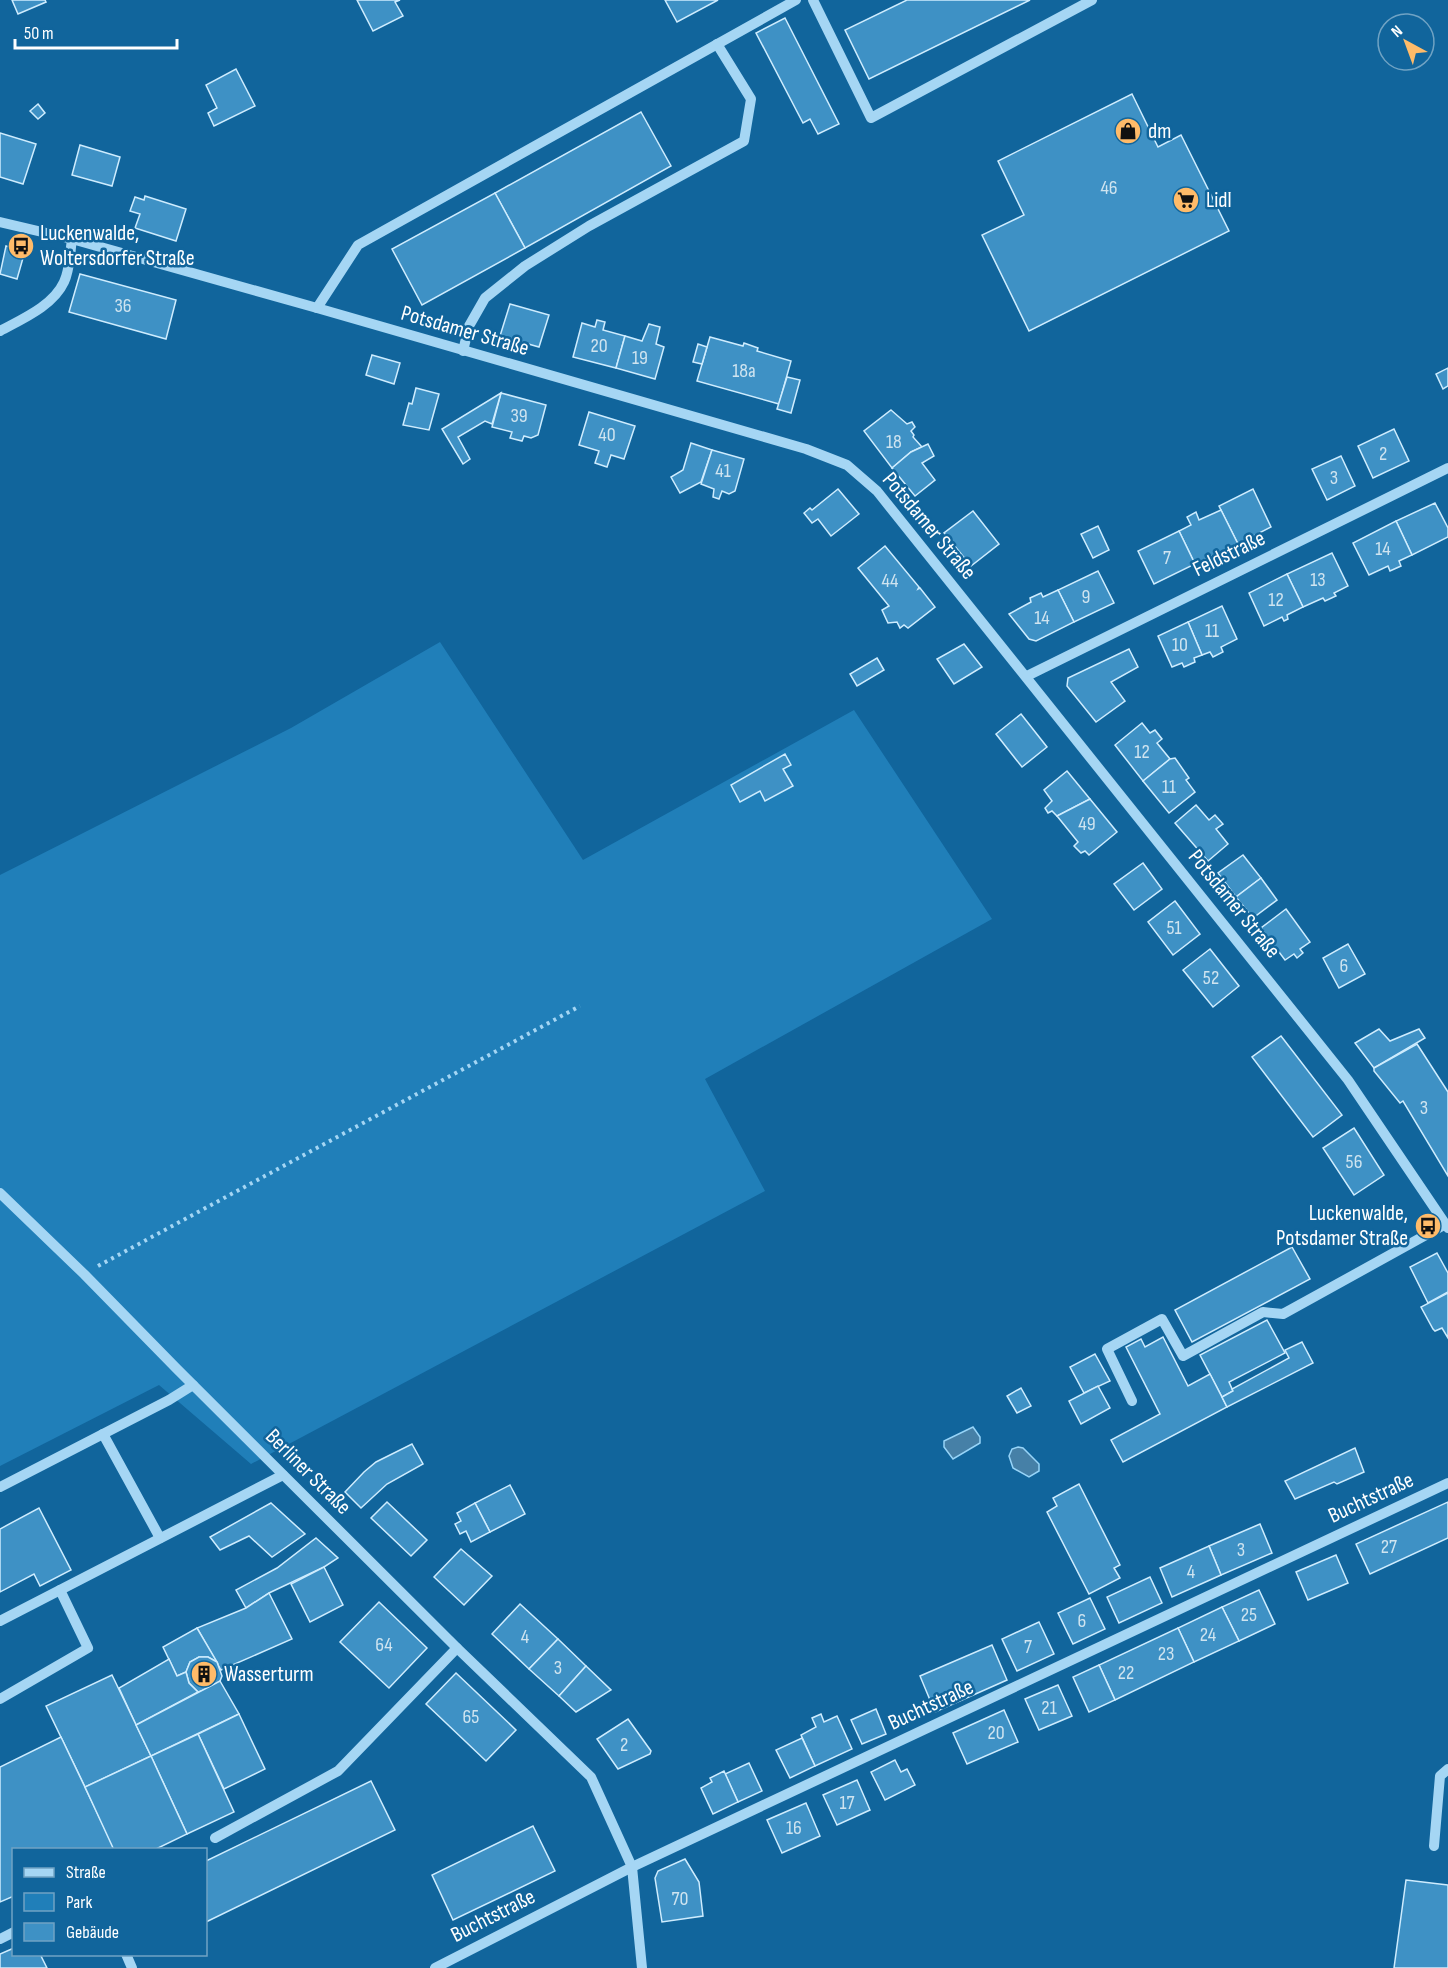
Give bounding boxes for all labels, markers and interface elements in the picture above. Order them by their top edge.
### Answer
scale bar [15,12,177,50]
north arrow [1376,12,1436,72]
text: N [1388,22,1407,42]
text: 50 m [24,23,54,44]
shop icon: dm [1113,116,1143,146]
place label: dm [1148,118,1171,145]
house number: 46 [1100,176,1118,200]
supermarket icon: Lidl [1171,185,1201,215]
place label: Lidl [1206,187,1232,214]
place label: Luckenwalde, Woltersdorfer Straße [40,220,195,272]
bus stop icon: Luckenwalde, Woltersdorfer Straße [6,231,36,261]
house number: 36 [114,294,132,318]
street label: Potsdamer Straße [398,300,532,362]
house number: 20 [590,334,608,358]
house number: 19 [632,346,648,370]
house number: 18a [732,359,756,383]
house number: 39 [510,404,528,428]
house number: 40 [598,423,616,447]
house number: 18 [886,430,902,454]
house number: 2 [1379,442,1387,466]
house number: 41 [715,459,731,483]
house number: 3 [1330,466,1338,490]
street label: Potsdamer Straße [876,467,982,585]
street label: Feldstraße [1188,525,1270,583]
house number: 14 [1375,537,1391,561]
house number: 7 [1163,546,1171,570]
house number: 13 [1310,568,1326,592]
house number: 44 [882,569,898,593]
house number: 9 [1082,585,1090,609]
house number: 12 [1268,588,1284,612]
house number: 14 [1034,606,1050,630]
house number: 11 [1205,619,1219,643]
house number: 10 [1172,633,1188,657]
house number: 12 [1134,740,1150,764]
house number: 11 [1162,775,1176,799]
house number: 49 [1078,812,1096,836]
street label: Potsdamer Straße [1182,844,1286,964]
house number: 51 [1166,916,1182,940]
house number: 6 [1340,954,1348,978]
house number: 52 [1203,966,1219,990]
house number: 3 [1420,1096,1428,1120]
house number: 56 [1346,1150,1362,1174]
place label: Luckenwalde, Potsdamer Straße [1276,1200,1408,1252]
bus stop icon: Luckenwalde, Potsdamer Straße [1413,1211,1443,1241]
street label: Berliner Straße [259,1423,357,1521]
street label: Buchtstraße [1324,1467,1418,1529]
house number: 27 [1381,1535,1397,1559]
house number: 3 [1237,1538,1245,1562]
house number: 4 [1187,1560,1195,1584]
house number: 25 [1241,1603,1257,1627]
house number: 6 [1078,1609,1086,1633]
house number: 24 [1200,1623,1216,1647]
house number: 4 [521,1625,529,1649]
house number: 64 [375,1633,393,1657]
house number: 7 [1024,1635,1032,1659]
house number: 23 [1158,1642,1174,1666]
house number: 3 [554,1656,562,1680]
building icon: Wasserturm [189,1659,219,1689]
place label: Wasserturm [224,1661,314,1688]
house number: 22 [1118,1661,1134,1685]
street label: Buchtstraße [884,1674,978,1736]
house number: 21 [1041,1696,1057,1720]
house number: 65 [463,1705,479,1729]
house number: 20 [987,1721,1005,1745]
house number: 2 [620,1733,628,1757]
house number: 17 [840,1791,854,1815]
house number: 16 [786,1816,802,1840]
legend [12,1848,207,1956]
text: Straße [66,1862,106,1883]
street label: Buchtstraße [446,1883,540,1949]
house number: 70 [672,1887,688,1911]
text: Park [66,1892,92,1913]
text: Gebäude [66,1922,119,1943]

